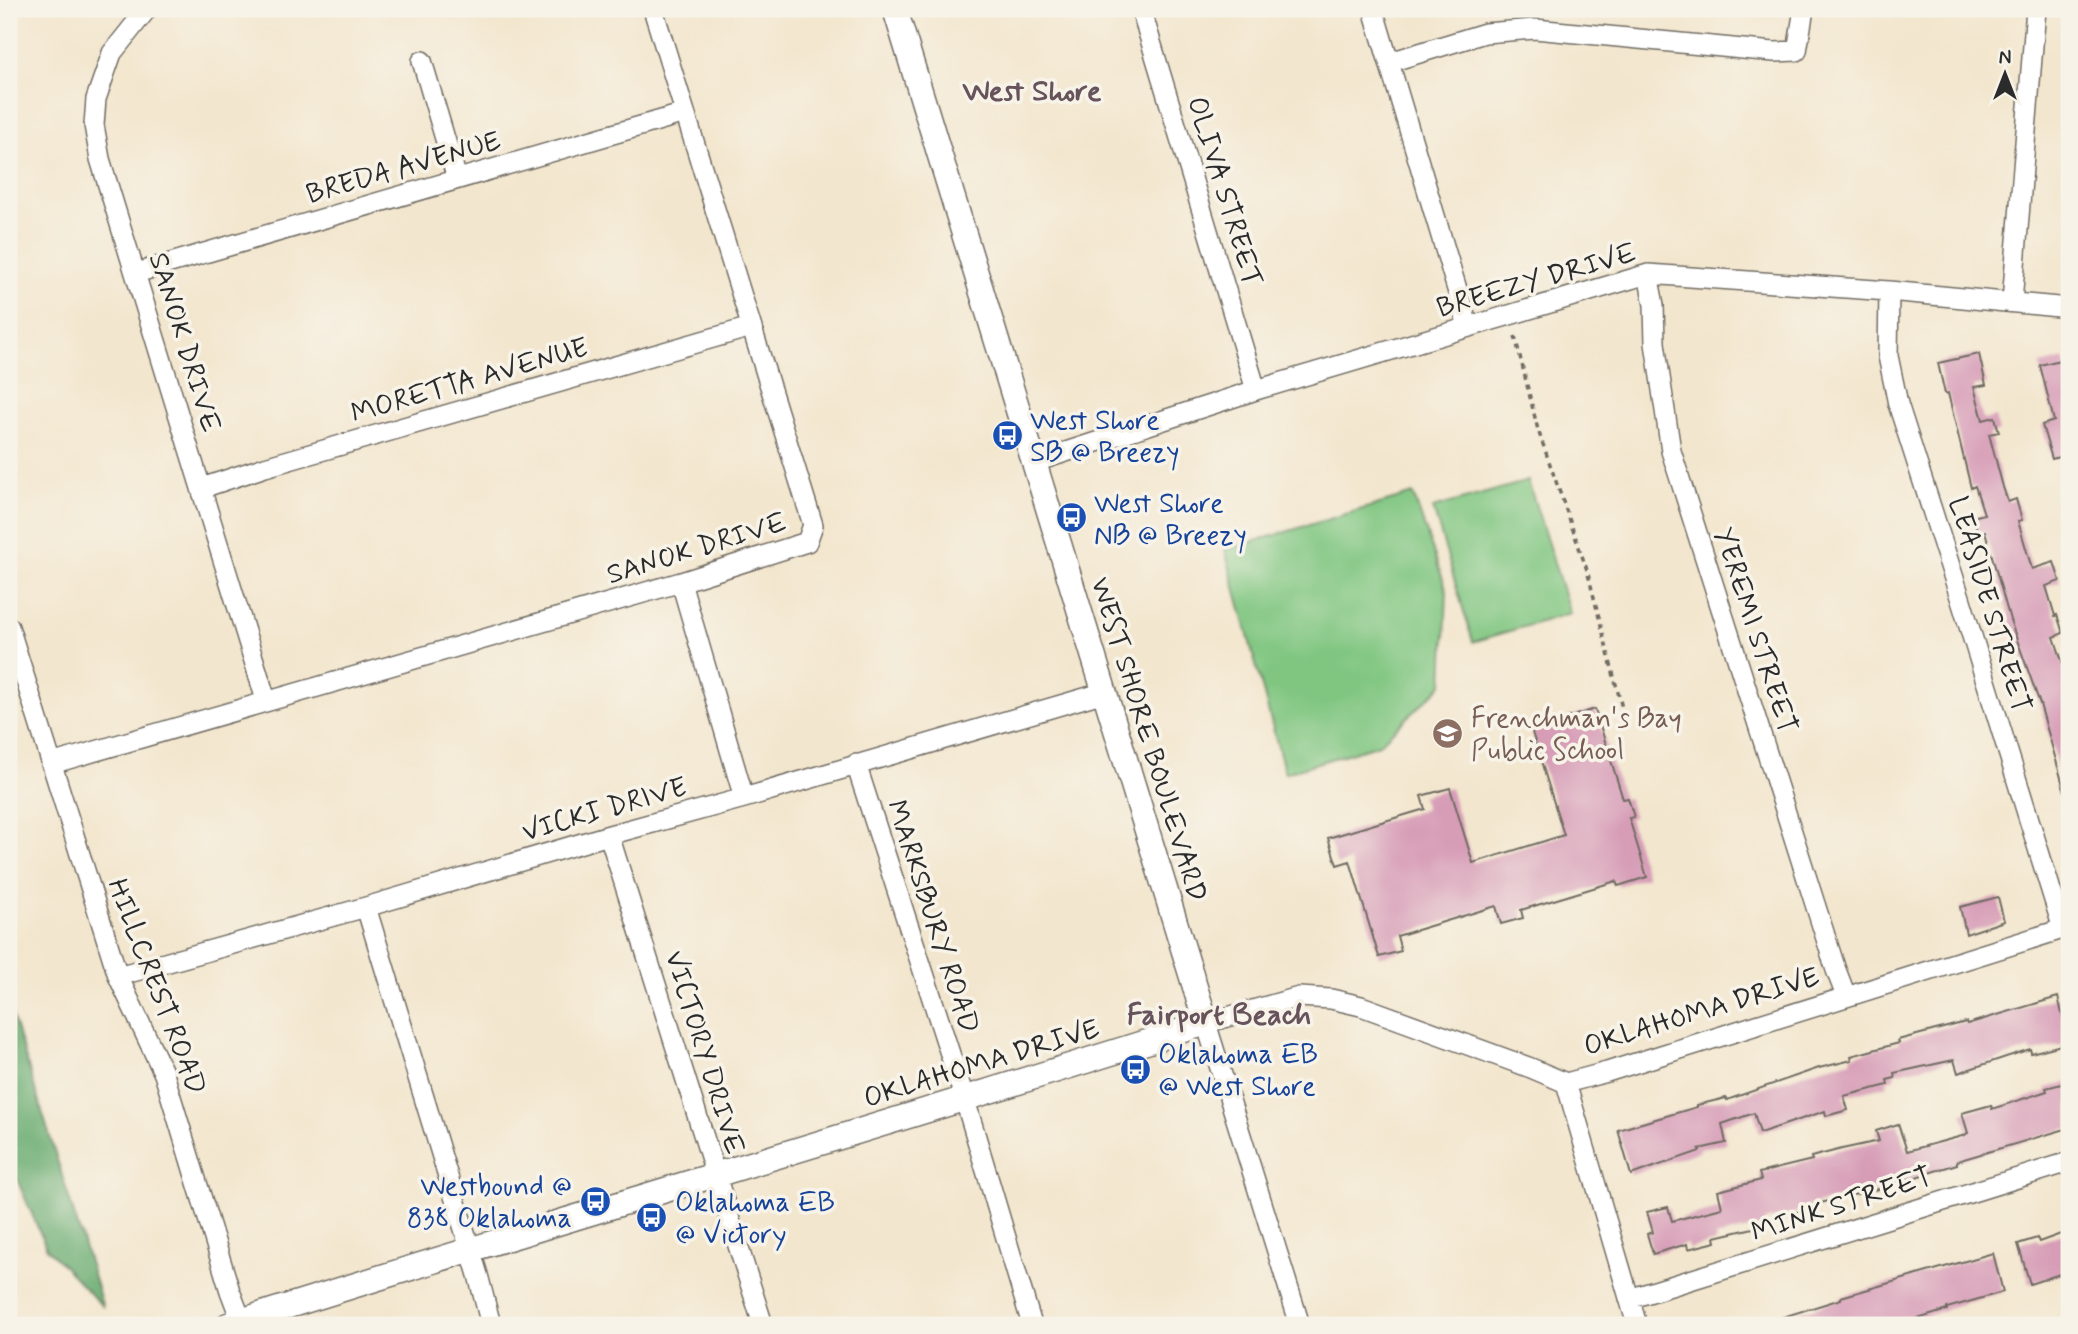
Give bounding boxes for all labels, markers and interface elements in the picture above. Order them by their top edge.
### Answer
north arrow [1969,38,2039,108]
text: N [1999,46,2011,71]
district label: West Shore [961,72,1102,111]
street label: OLIVA STREET [1177,92,1270,291]
street label: BREDA AVENUE [302,123,505,214]
street label: BREEZY DRIVE [1433,235,1641,328]
street label: SANOK DRIVE [139,248,229,437]
street label: MORETTA AVENUE [347,330,593,433]
place label: West Shore SB @ Breezy [1030,403,1180,472]
bus stop icon: West Shore SB @ Breezy [990,418,1024,452]
place label: West Shore NB @ Breezy [1094,486,1247,555]
street label: LEASIDE STREET [1938,492,2039,717]
bus stop icon: West Shore NB @ Breezy [1054,501,1088,535]
street label: SANOK DRIVE [602,504,791,594]
street label: YEREMI STREET [1704,523,1805,738]
street label: WEST SHORE BOULEVARD [1081,573,1215,907]
place label: Frenchman's Bay Public School [1471,701,1682,770]
school or university icon: Frenchman's Bay Public School [1431,716,1465,750]
street label: VICKI DRIVE [518,769,691,852]
street label: MARKSBURY ROAD [876,795,987,1038]
street label: HILLCREST ROAD [97,874,214,1100]
street label: VICTORY DRIVE [655,946,752,1159]
street label: OKLAHOMA DRIVE [1579,959,1824,1066]
district label: Fairport Beach [1127,996,1311,1035]
street label: OKLAHOMA DRIVE [859,1011,1104,1118]
place label: Oklahoma EB @ West Shore [1158,1037,1318,1106]
bus stop icon: Oklahoma EB @ West Shore [1118,1052,1152,1086]
street label: MINK STREET [1747,1159,1937,1252]
place label: Westbound @ 838 Oklahoma [407,1169,572,1238]
bus stop icon: Westbound @ 838 Oklahoma [578,1184,612,1218]
place label: Oklahoma EB @ Victory [675,1185,835,1254]
bus stop icon: Oklahoma EB @ Victory [635,1200,669,1234]

